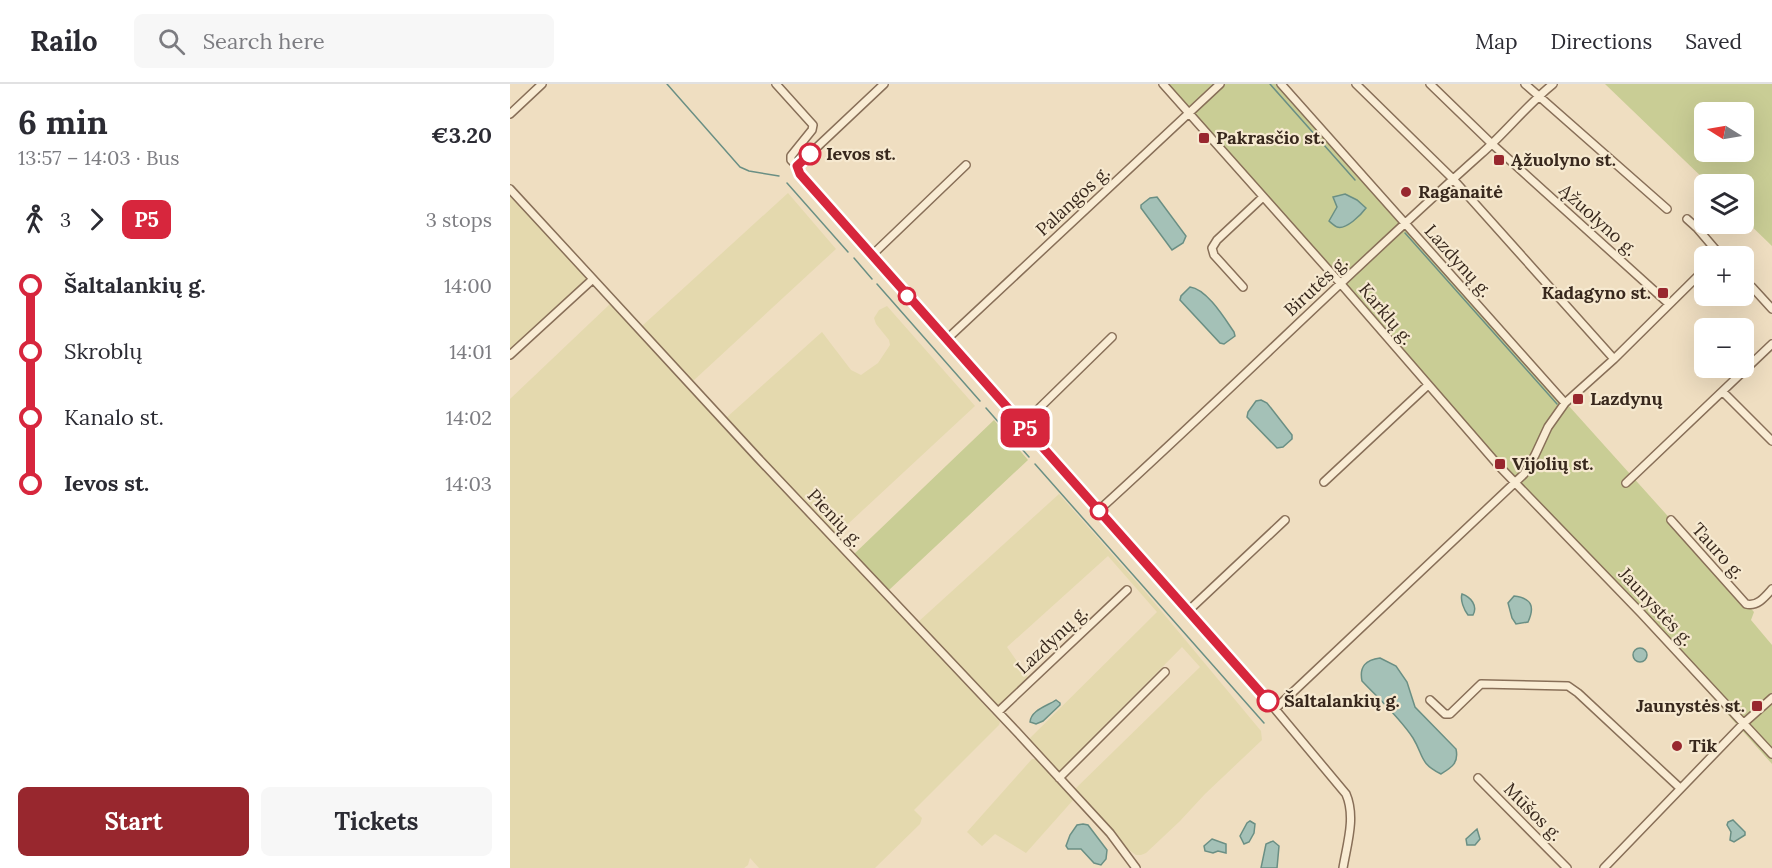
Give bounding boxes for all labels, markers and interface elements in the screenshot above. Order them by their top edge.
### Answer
search box [134,14,554,68]
text: Railo [30,23,98,59]
icon: search [155,25,188,58]
text: Search here [203,27,325,55]
text: Map [1475,28,1518,55]
text: Directions [1551,28,1652,55]
text: Saved [1685,28,1742,55]
text: 6 min [18,101,108,143]
north arrow [1694,102,1754,162]
map controls [1694,102,1754,378]
text: €3.20 [431,121,492,149]
place label: Pakrasčio st. [1216,126,1325,149]
marker: Pakrasčio st. [1197,131,1211,145]
place label: Ievos st. [826,142,896,165]
marker: Ievos st. [799,143,821,165]
text: 13:57 – 14:03 · Bus [18,145,180,170]
place label: Ąžuolyno st. [1511,148,1616,171]
marker: Ąžuolyno st. [1492,153,1506,167]
street label: Palangos g. [1031,161,1115,241]
button: layers [1694,174,1754,234]
street label: Ąžuolyno g. [1554,178,1642,261]
place label: Raganaitė [1418,180,1503,203]
marker: Raganaitė [1399,185,1413,199]
icon: walk [18,203,51,236]
icon: forward [80,203,113,236]
text: P5 [134,206,159,233]
text: 3 [60,207,71,232]
text: 3 stops [426,207,492,232]
street label: Lazdynų g. [1420,219,1497,302]
button: + [1694,246,1754,306]
street label: Birutės g. [1279,250,1352,321]
text: Šaltalankių g. [64,271,206,299]
text: 14:00 [444,273,492,298]
street label: Karklų g. [1354,278,1419,349]
place label: Kadagyno st. [1541,281,1651,304]
marker: Kadagyno st. [1656,286,1670,300]
unlabelled marker [898,287,916,305]
button: − [1694,318,1754,378]
text: Skroblų [64,337,142,365]
text: 14:01 [449,339,492,364]
place label: Lazdynų [1590,387,1663,410]
marker: Lazdynų [1571,392,1585,406]
text: Kanalo st. [64,403,164,431]
text: 14:02 [446,405,492,430]
line badge: P5 [998,408,1052,448]
text: P5 [1013,415,1037,442]
place label: Vijolių st. [1512,452,1593,475]
marker: Vijolių st. [1493,457,1507,471]
text: Ievos st. [64,469,149,497]
text: 14:03 [445,471,492,496]
street label: Pienių g. [803,484,868,552]
unlabelled marker [1090,502,1108,520]
street label: Tauro g. [1687,518,1750,584]
street label: Jaunystės g. [1613,562,1699,651]
street label: Lazdynų g. [1011,600,1092,679]
place label: Šaltalankių g. [1284,689,1400,712]
marker: Šaltalankių g. [1257,690,1279,712]
place label: Jaunystės st. [1636,694,1745,717]
marker: Jaunystės st. [1750,699,1764,713]
place label: Tik [1689,734,1718,757]
marker: Tik [1670,739,1684,753]
street label: Mūšos g. [1499,777,1568,846]
button: Start [18,787,249,856]
button: Tickets [261,787,492,856]

